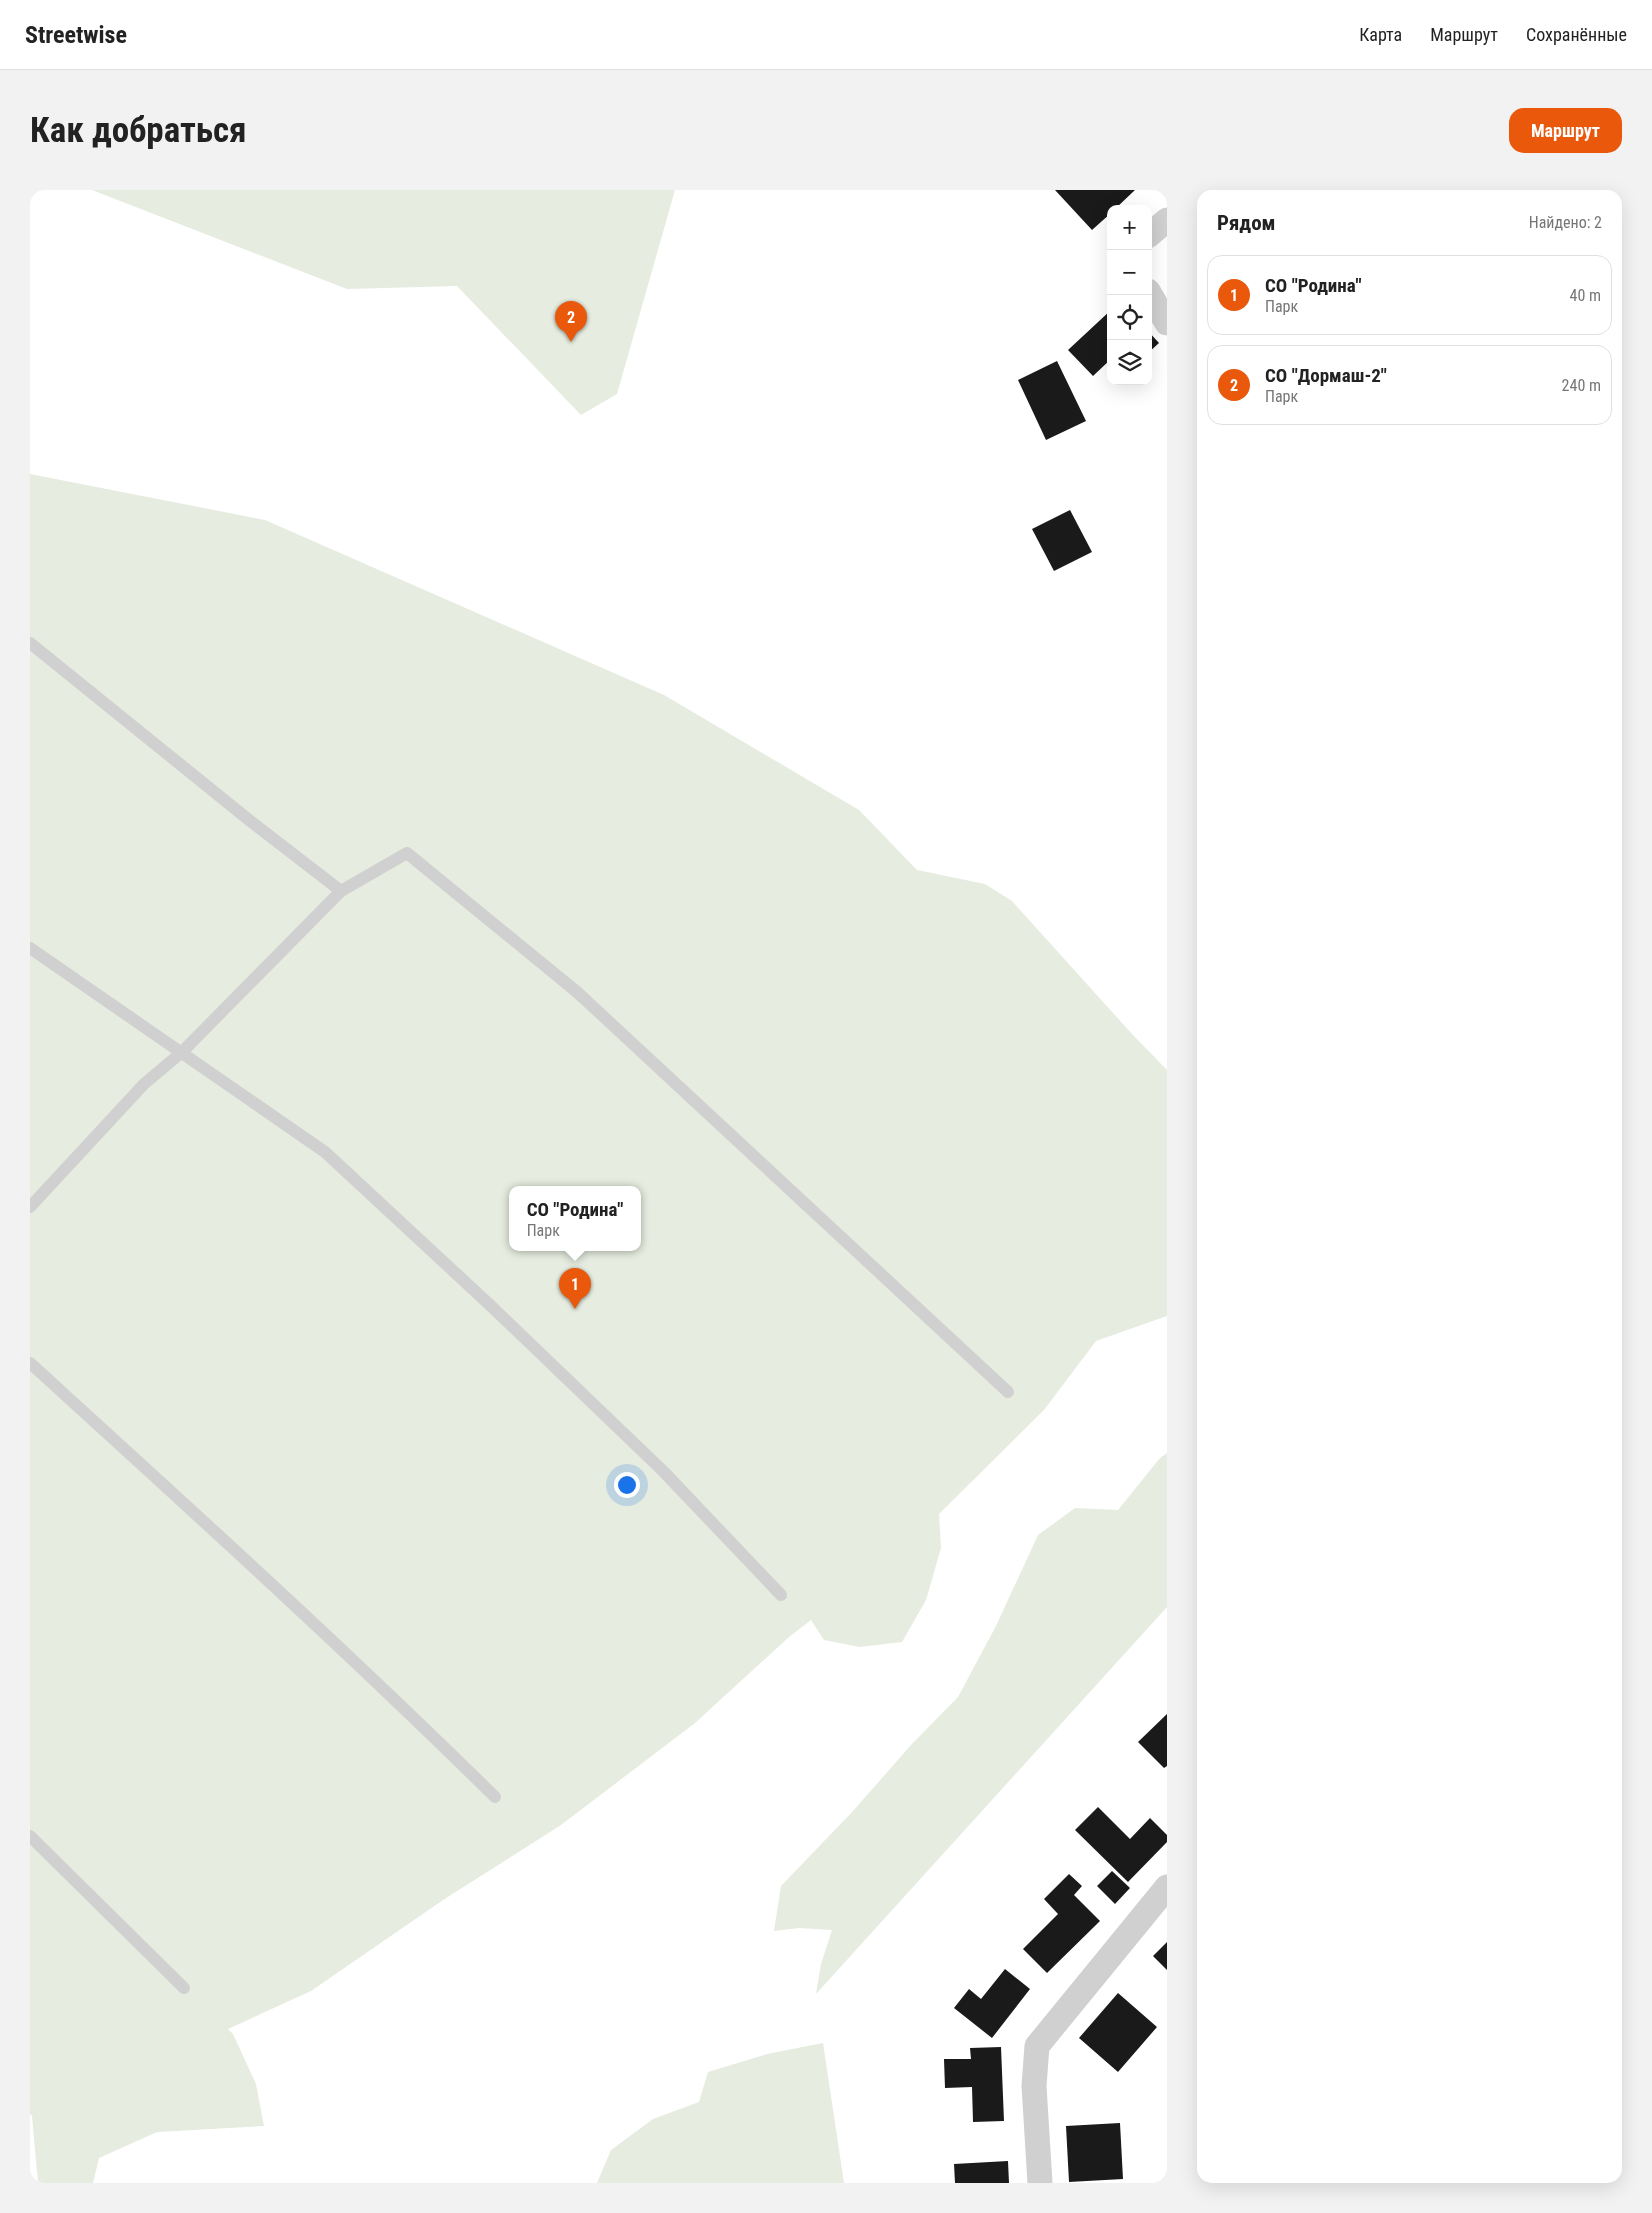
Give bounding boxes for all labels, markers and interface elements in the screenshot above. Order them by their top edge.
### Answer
text: Streetwise [25,21,127,49]
text: Карта [1359,24,1402,45]
text: Маршрут [1430,24,1498,45]
text: Сохранённые [1526,24,1627,45]
button: Маршрут [1509,108,1622,153]
text: Как добраться [30,110,246,151]
map controls [1107,205,1152,385]
button: + [1107,205,1152,250]
text: Рядом [1217,211,1276,235]
text: Найдено: 2 [1529,213,1602,232]
button: − [1107,250,1152,295]
text: СО "Родина" [1265,274,1362,297]
text: 1 [1230,286,1238,305]
text: 40 m [1569,286,1601,305]
button: locate [1107,295,1152,340]
text: Парк [1265,297,1298,316]
pin: 2 [555,301,587,342]
button: layers [1107,340,1152,385]
text: СО "Дормаш-2" [1265,364,1387,387]
text: 2 [1230,376,1238,395]
text: 240 m [1562,376,1601,395]
text: Парк [1265,387,1298,406]
popup [509,1186,641,1251]
text: СО "Родина" [527,1198,623,1221]
text: Парк [527,1221,560,1240]
pin: 1 [559,1268,591,1309]
your location [614,1472,640,1498]

